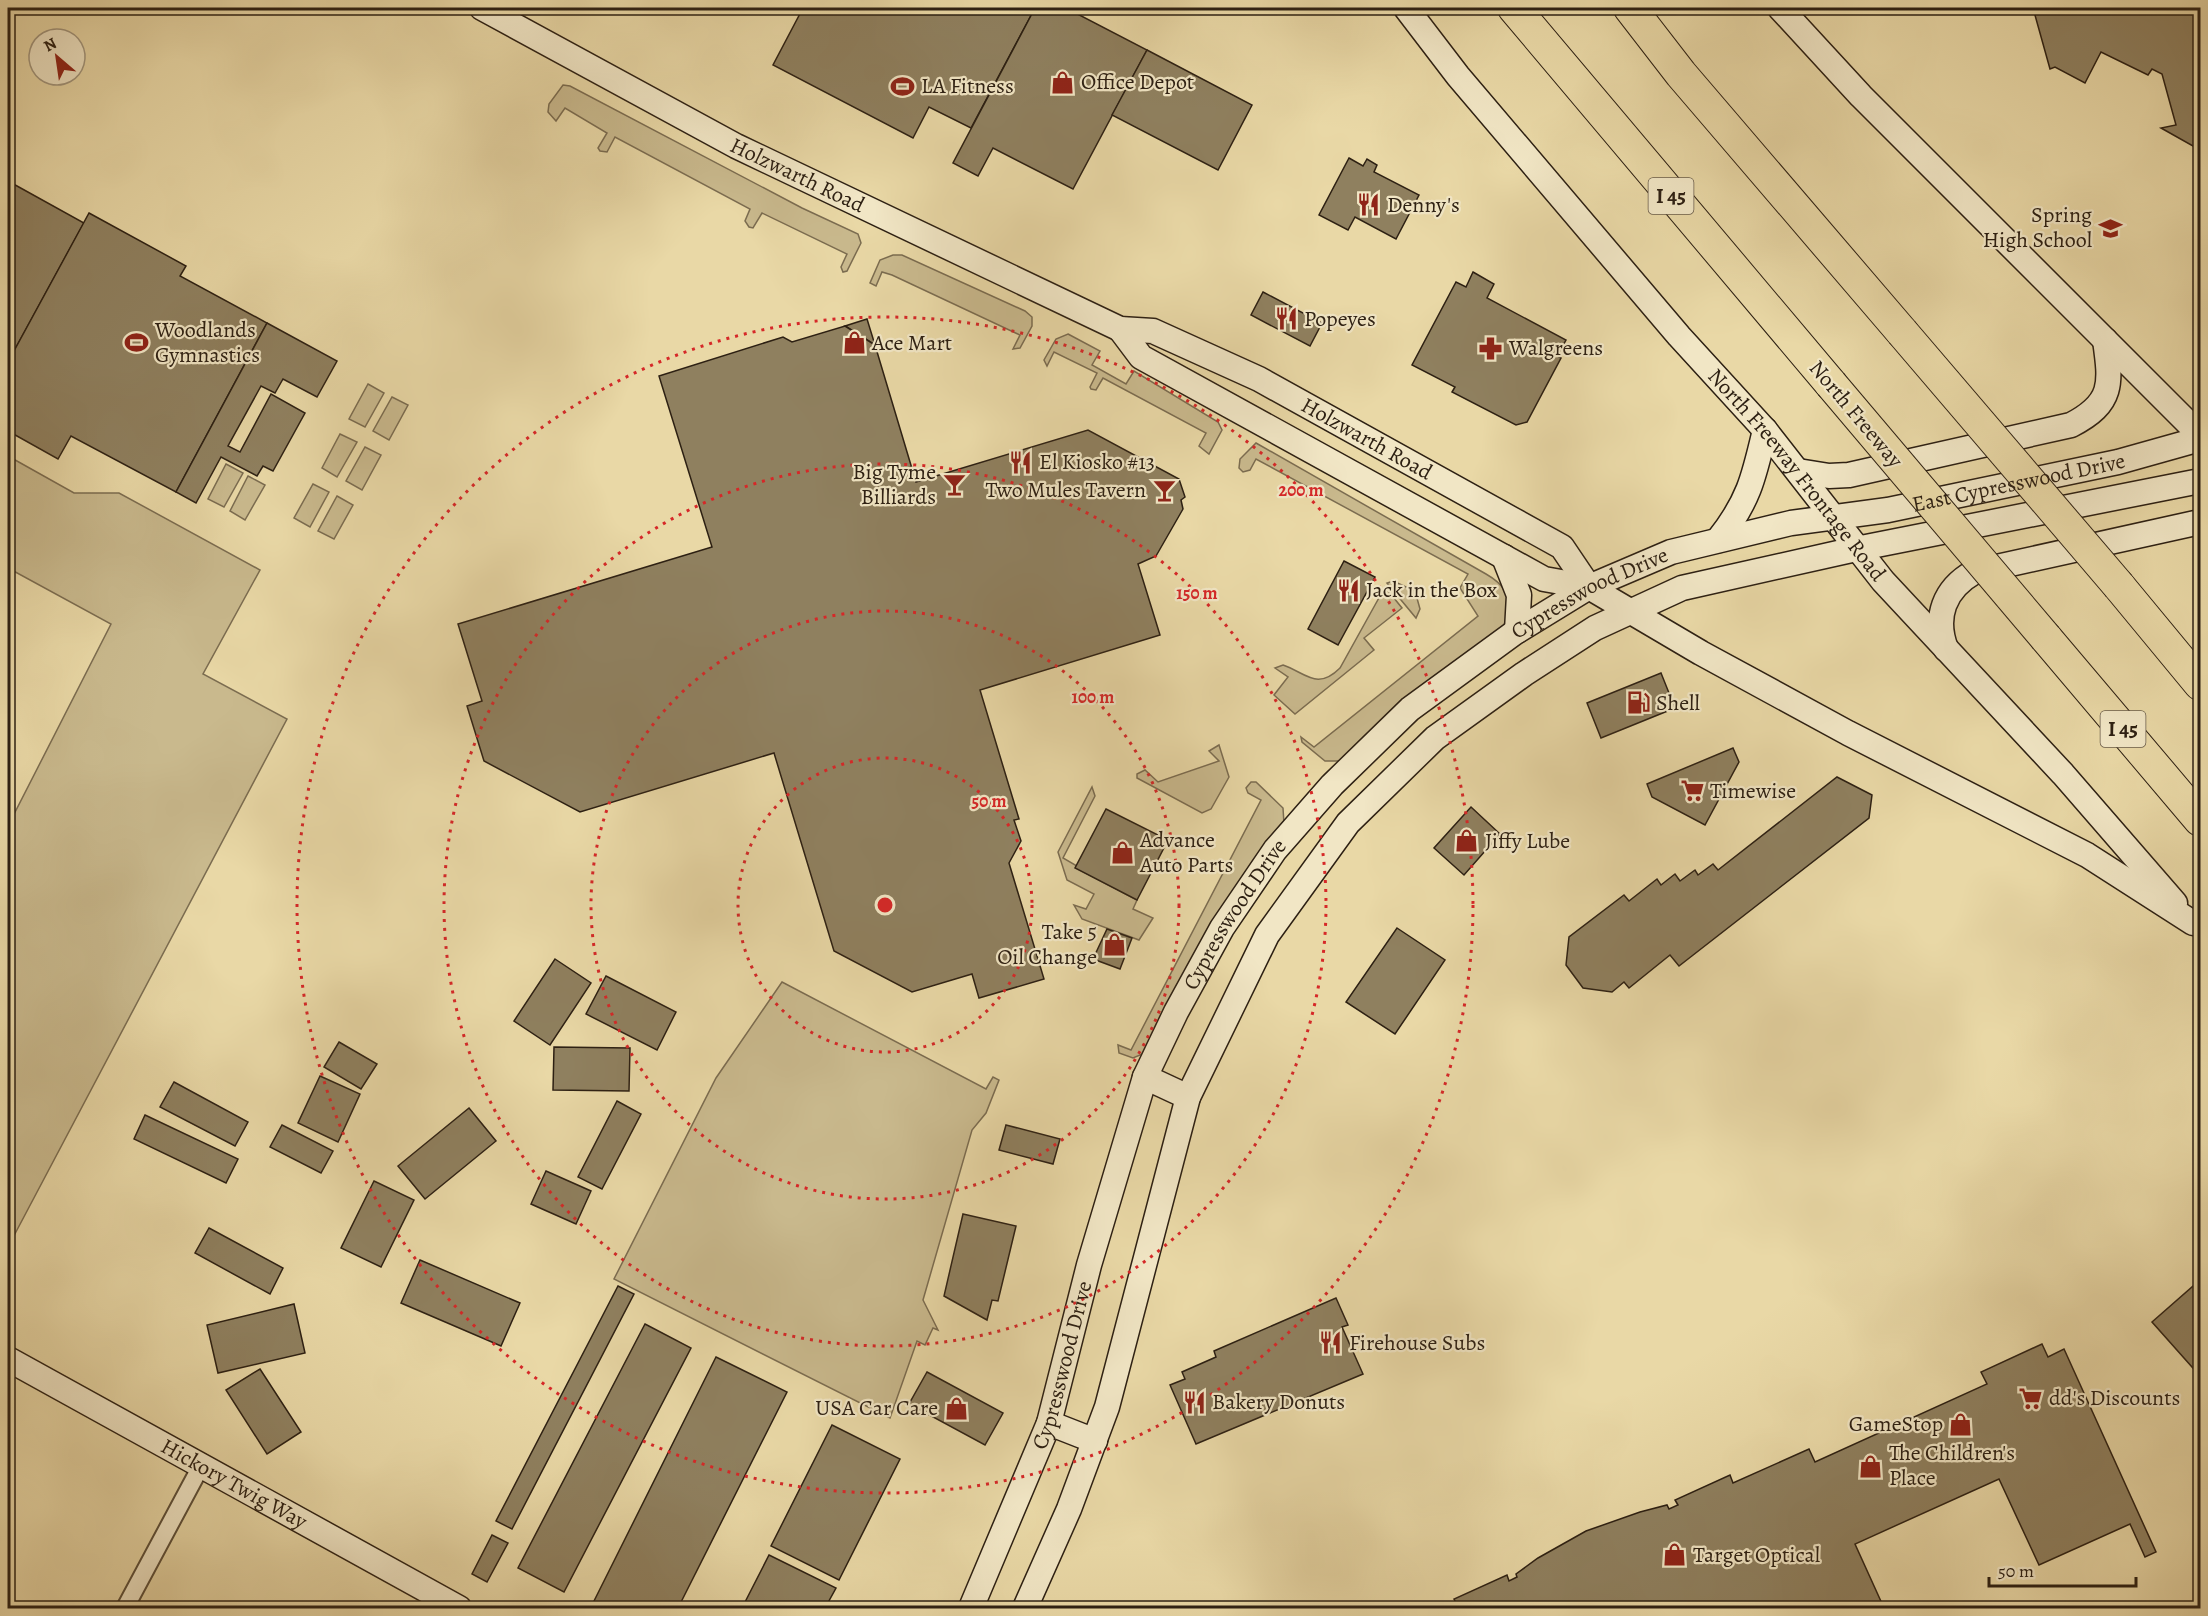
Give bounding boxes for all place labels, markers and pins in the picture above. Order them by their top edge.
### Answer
place label: Office Depot [1081,67,1194,97]
shop icon: Office Depot [1050,69,1076,95]
place label: LA Fitness [921,71,1014,101]
sports icon: LA Fitness [890,73,916,99]
place label: Denny's [1387,190,1460,220]
restaurant icon: Denny's [1356,192,1382,218]
place label: Spring High School [1983,200,2092,255]
school or university icon: Spring High School [2097,215,2123,241]
place label: Popeyes [1304,304,1376,334]
restaurant icon: Popeyes [1273,306,1299,332]
place label: Woodlands Gymnastics [154,315,260,370]
place label: Ace Mart [871,328,952,358]
sports icon: Woodlands Gymnastics [124,330,150,356]
shop icon: Ace Mart [841,330,867,356]
place label: Walgreens [1508,333,1603,363]
pharmacy icon: Walgreens [1478,335,1504,361]
place label: El Kiosko #13 [1039,447,1155,477]
restaurant icon: El Kiosko #13 [1008,449,1034,475]
place label: Big Tyme Billiards [853,457,936,512]
bar icon: Big Tyme Billiards [941,472,967,498]
place label: Two Mules Tavern [986,475,1146,505]
bar icon: Two Mules Tavern [1151,477,1177,503]
place label: Jack in the Box [1366,575,1498,605]
restaurant icon: Jack in the Box [1335,577,1361,603]
place label: Shell [1656,688,1700,718]
fuel station icon: Shell [1625,690,1651,716]
place label: Timewise [1710,776,1796,806]
supermarket icon: Timewise [1679,778,1705,804]
place label: Advance Auto Parts [1139,825,1233,880]
place label: Jiffy Lube [1485,826,1570,856]
shop icon: Jiffy Lube [1454,828,1480,854]
shop icon: Advance Auto Parts [1109,840,1135,866]
centre of rings [875,895,895,915]
place label: Take 5 Oil Change [997,917,1097,972]
shop icon: Take 5 Oil Change [1102,932,1128,958]
place label: Firehouse Subs [1349,1328,1485,1358]
restaurant icon: Firehouse Subs [1318,1330,1344,1356]
place label: dd's Discounts [2049,1383,2180,1413]
supermarket icon: dd's Discounts [2018,1385,2044,1411]
place label: Bakery Donuts [1212,1387,1345,1417]
restaurant icon: Bakery Donuts [1181,1389,1207,1415]
place label: USA Car Care [815,1393,938,1423]
shop icon: USA Car Care [943,1395,969,1421]
place label: GameStop [1849,1409,1943,1439]
shop icon: GameStop [1948,1411,1974,1437]
place label: The Children's Place [1889,1438,2015,1493]
shop icon: The Children's Place [1858,1453,1884,1479]
place label: Target Optical [1693,1540,1820,1570]
shop icon: Target Optical [1662,1542,1688,1568]

